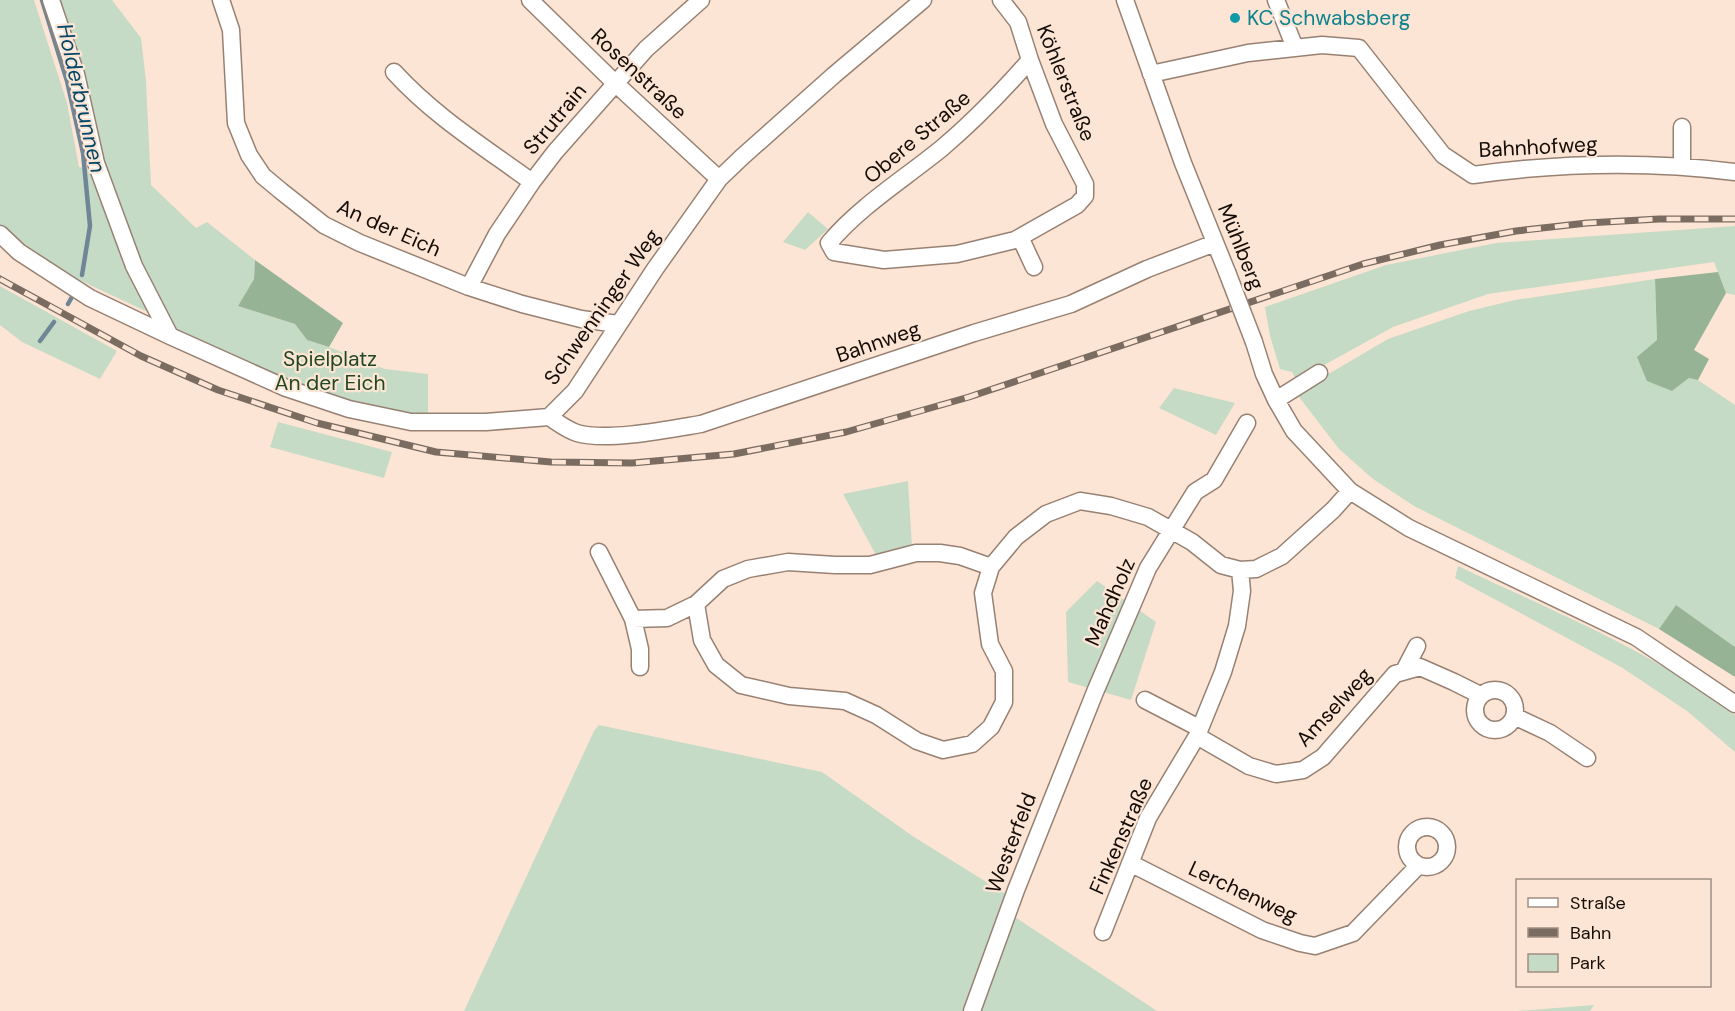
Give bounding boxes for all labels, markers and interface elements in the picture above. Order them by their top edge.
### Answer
place label: KC Schwabsberg [1247,4,1411,32]
marker: KC Schwabsberg [1228,11,1242,25]
street label: Köhlerstraße [1030,20,1102,146]
water label: Holderbrunnen [50,21,113,176]
street label: Rosenstraße [585,22,693,126]
street label: Strutrain [517,78,593,160]
street label: Obere Straße [858,84,976,190]
street label: Bahnhofweg [1478,130,1598,164]
street label: An der Eich [333,193,445,263]
street label: Mühlberg [1211,200,1271,295]
street label: Schwenninger Weg [538,223,667,391]
street label: Bahnweg [832,314,924,369]
park label: Spielplatz An der Eich [274,345,386,397]
street label: Mahdholz [1078,554,1142,650]
street label: Amselweg [1290,661,1378,753]
street label: Finkenstraße [1083,773,1159,899]
street label: Westerfeld [979,789,1043,897]
street label: Lerchenweg [1184,855,1302,930]
legend [1516,879,1711,987]
text: Straße [1570,891,1626,915]
text: Bahn [1570,921,1611,945]
text: Park [1570,951,1606,975]

